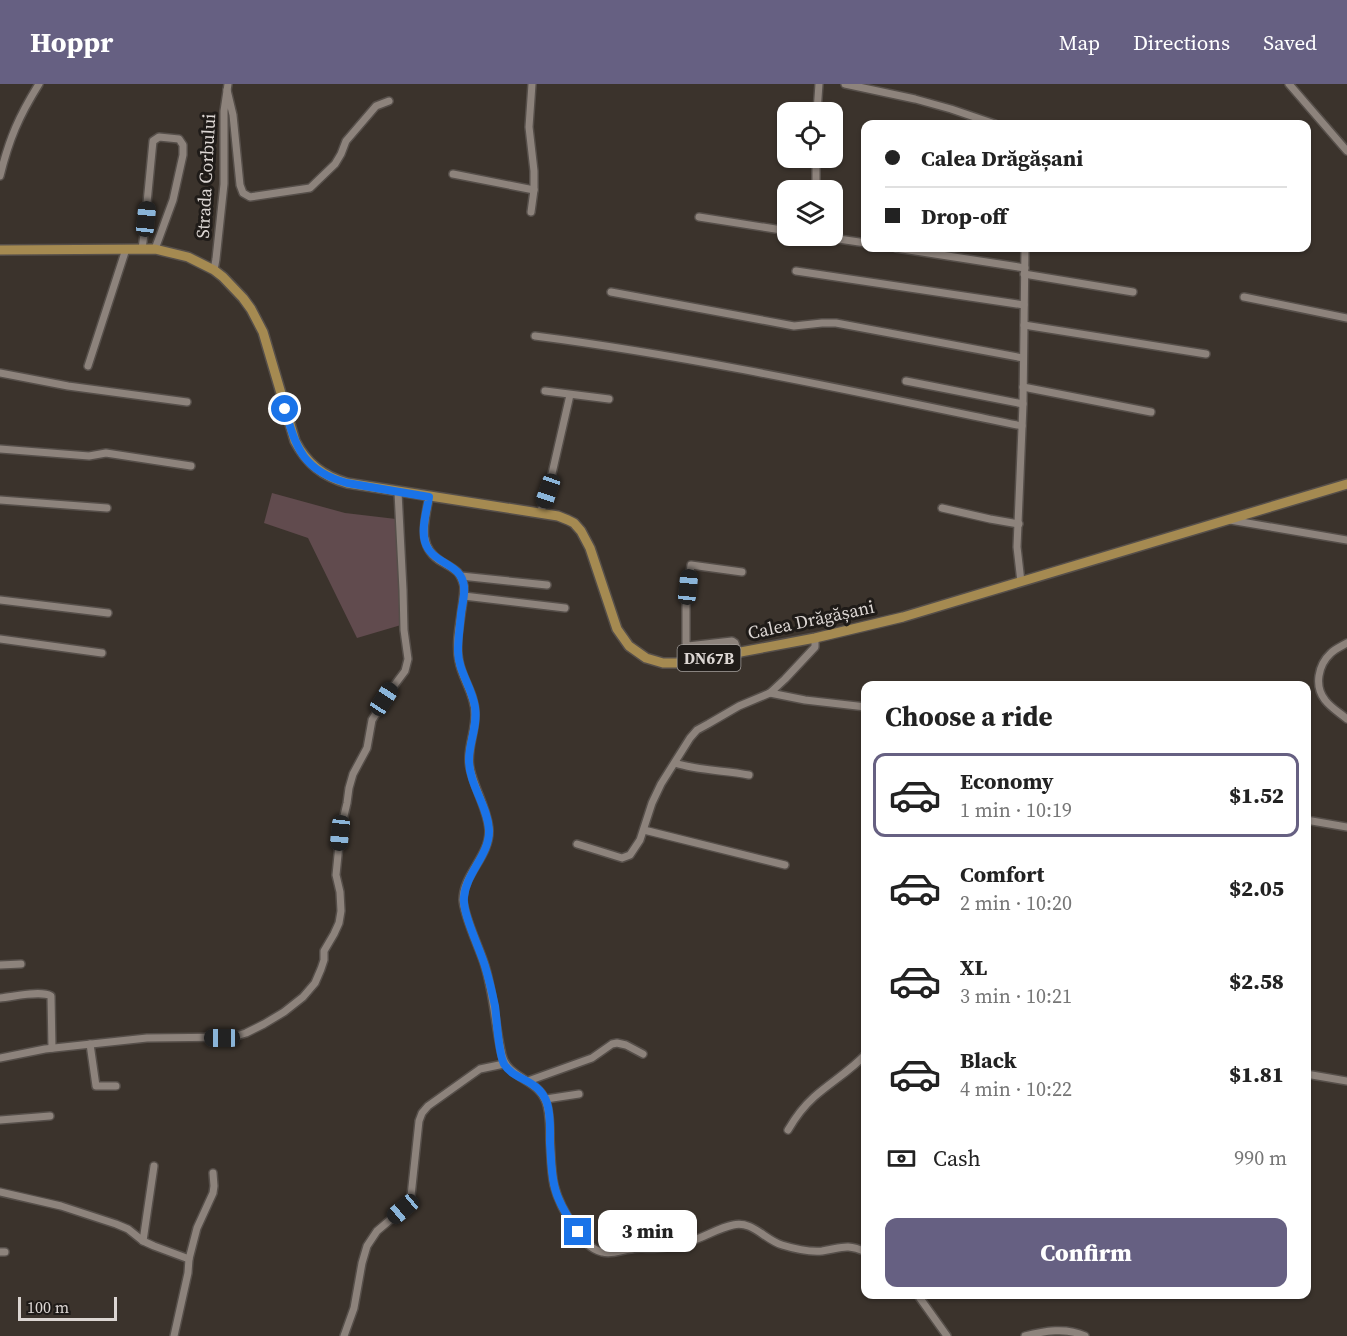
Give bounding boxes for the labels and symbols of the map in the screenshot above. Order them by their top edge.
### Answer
street label: Strada Corbului [190,113,221,239]
car [135,200,157,238]
route start [271,395,298,422]
car [534,471,562,511]
car [677,568,699,606]
street label: Calea Drăgășani [745,594,876,645]
road number: DN67B [678,645,740,671]
car [367,679,401,719]
car [329,814,351,852]
car [204,1029,240,1047]
car [383,1191,423,1227]
callout: 3 min [599,1211,698,1253]
route end [564,1218,591,1245]
scale bar [18,1294,117,1322]

